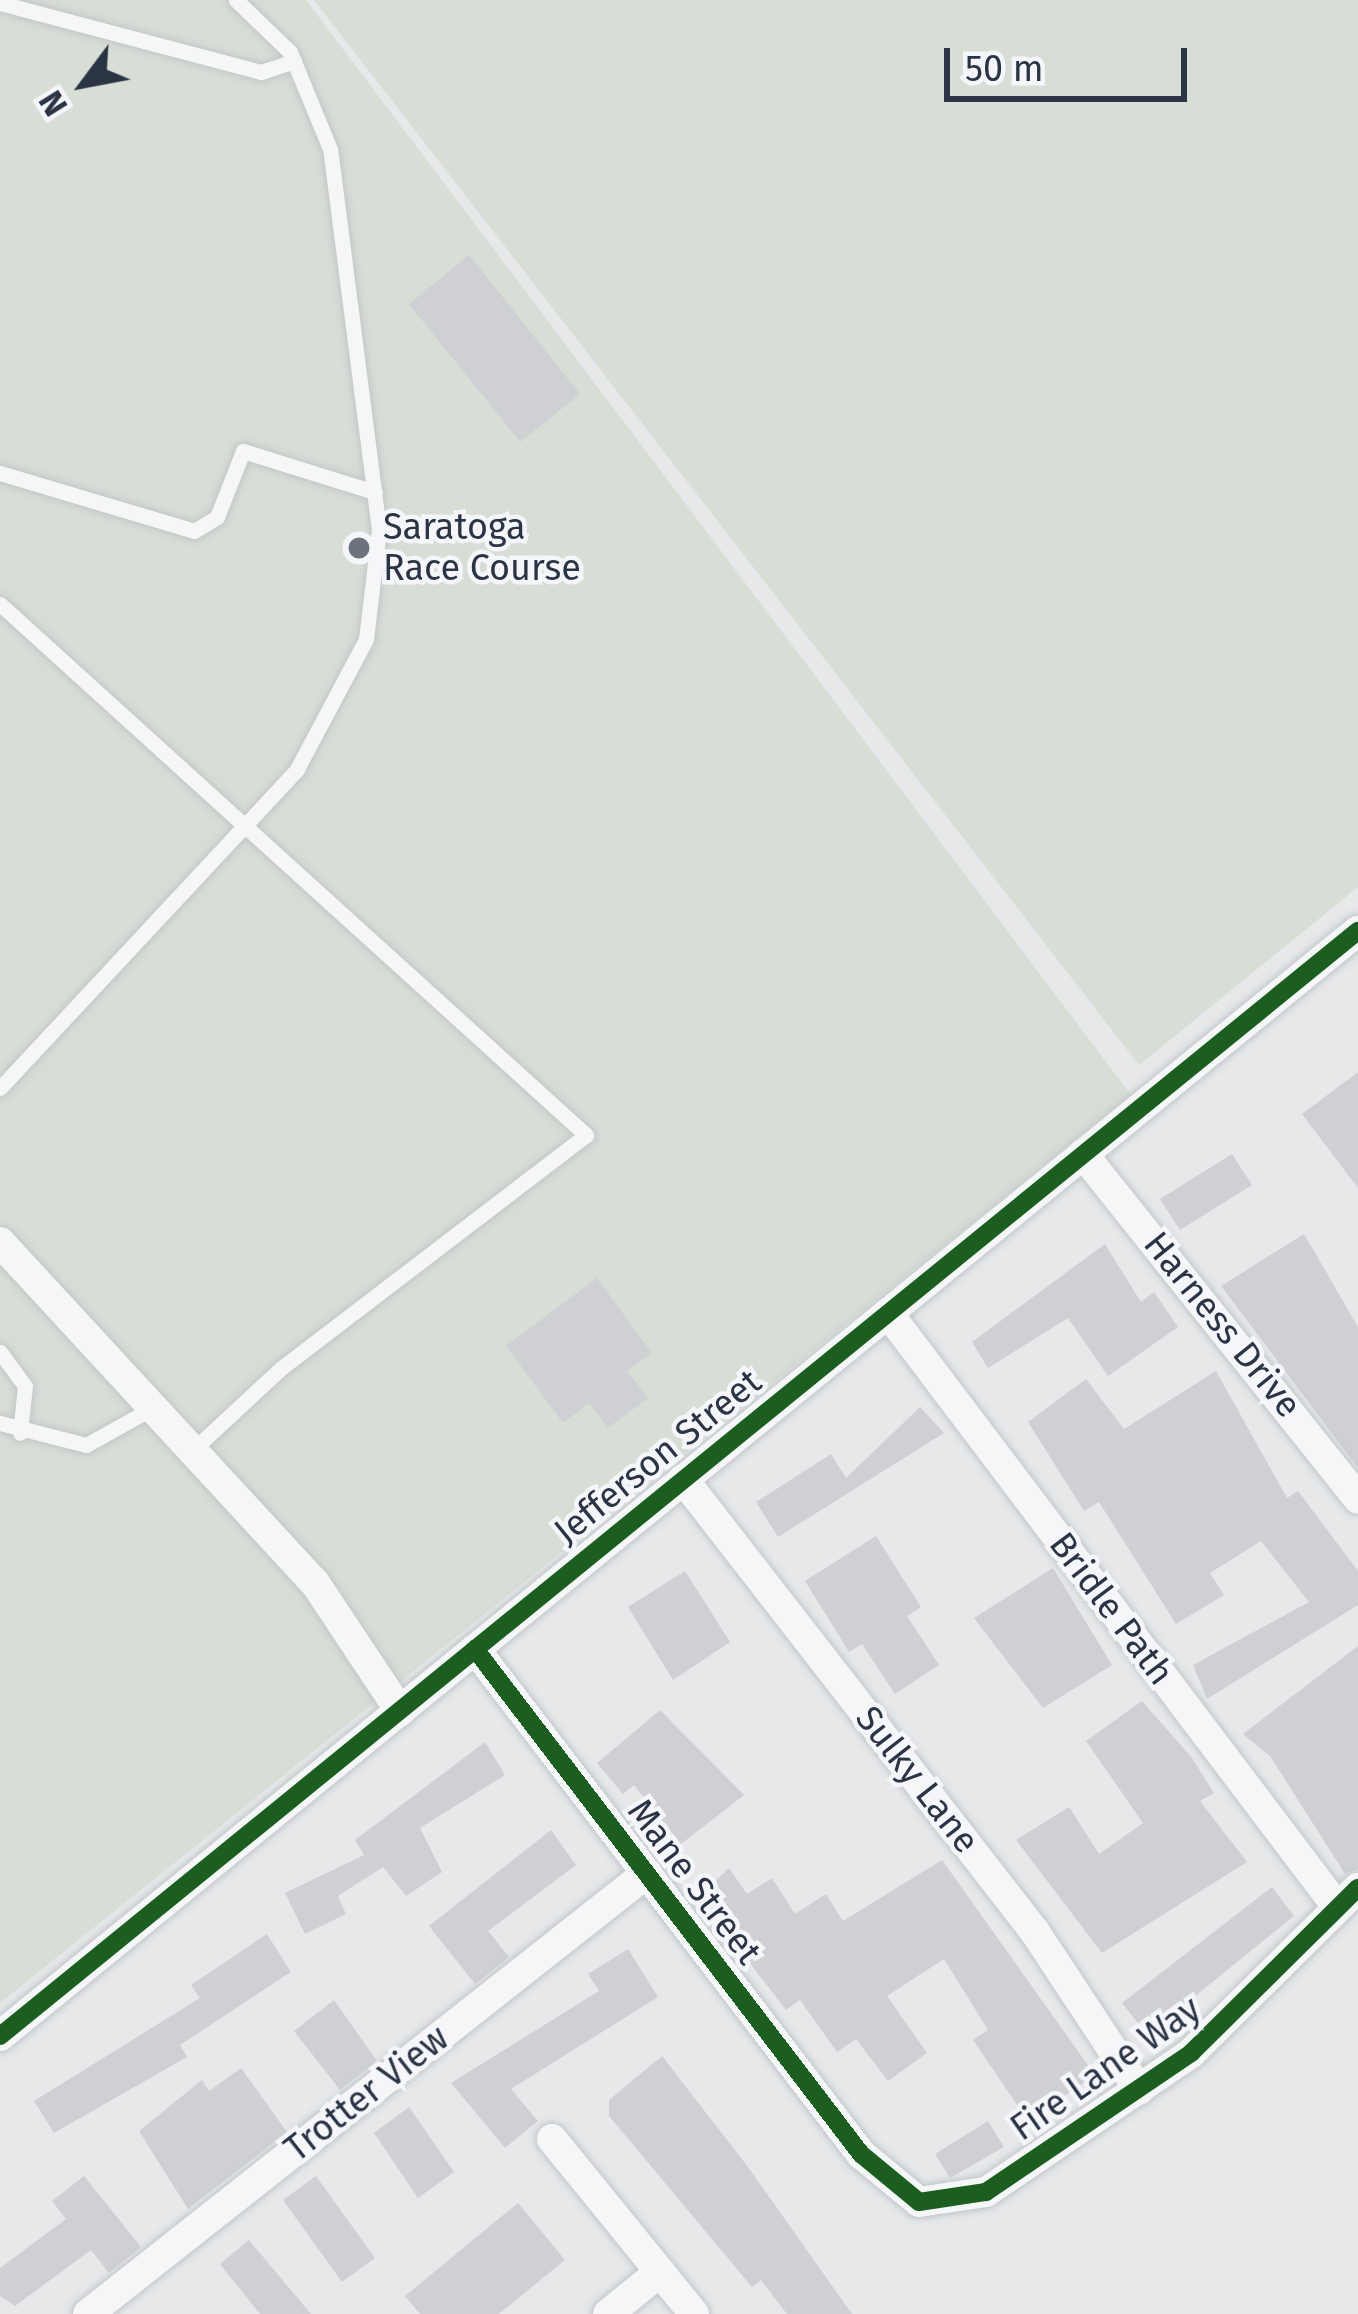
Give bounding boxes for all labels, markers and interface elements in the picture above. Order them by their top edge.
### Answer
north arrow [24,24,144,144]
scale bar [950,24,1193,98]
text: 50 m [965,47,1044,91]
text: N [31,83,76,123]
place label: Saratoga Race Course [383,505,581,590]
marker: Saratoga Race Course [346,535,372,561]
street label: Harness Drive [1134,1224,1310,1426]
street label: Jefferson Street [546,1360,770,1554]
street label: Bridle Path [1040,1524,1182,1694]
street label: Sulky Lane [846,1698,988,1862]
street label: Mane Street [618,1791,770,1973]
street label: Fire Lane Way [1003,1988,1209,2150]
street label: Trotter View [277,2017,457,2171]

